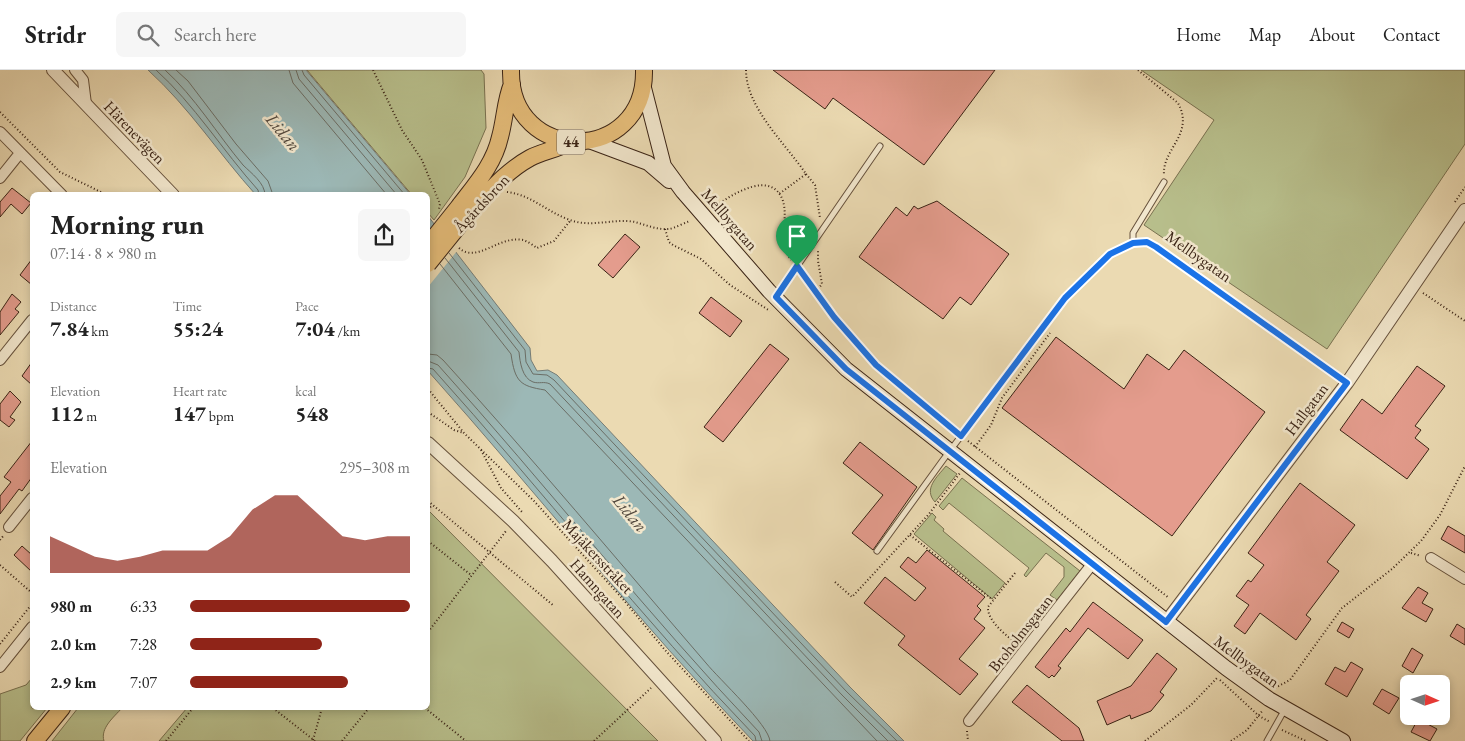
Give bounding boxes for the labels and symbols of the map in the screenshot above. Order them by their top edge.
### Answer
street label: Härenevägen [99,96,171,169]
water label: Lidan [260,107,306,155]
road number: 44 [557,130,585,154]
street label: Ågårdsbron [448,169,514,238]
street label: Mellbygatan [697,184,763,255]
pin [776,215,818,266]
street label: Mellbygatan [1162,226,1236,287]
street label: Hallgatan [1280,378,1333,440]
water label: Lidan [607,488,653,536]
street label: Majåkersstråket [557,514,638,598]
street label: Hamngatan [565,554,630,623]
street label: Broholmsgatan [983,590,1058,676]
street label: Mellbygatan [1210,631,1284,693]
north arrow [1400,675,1450,725]

